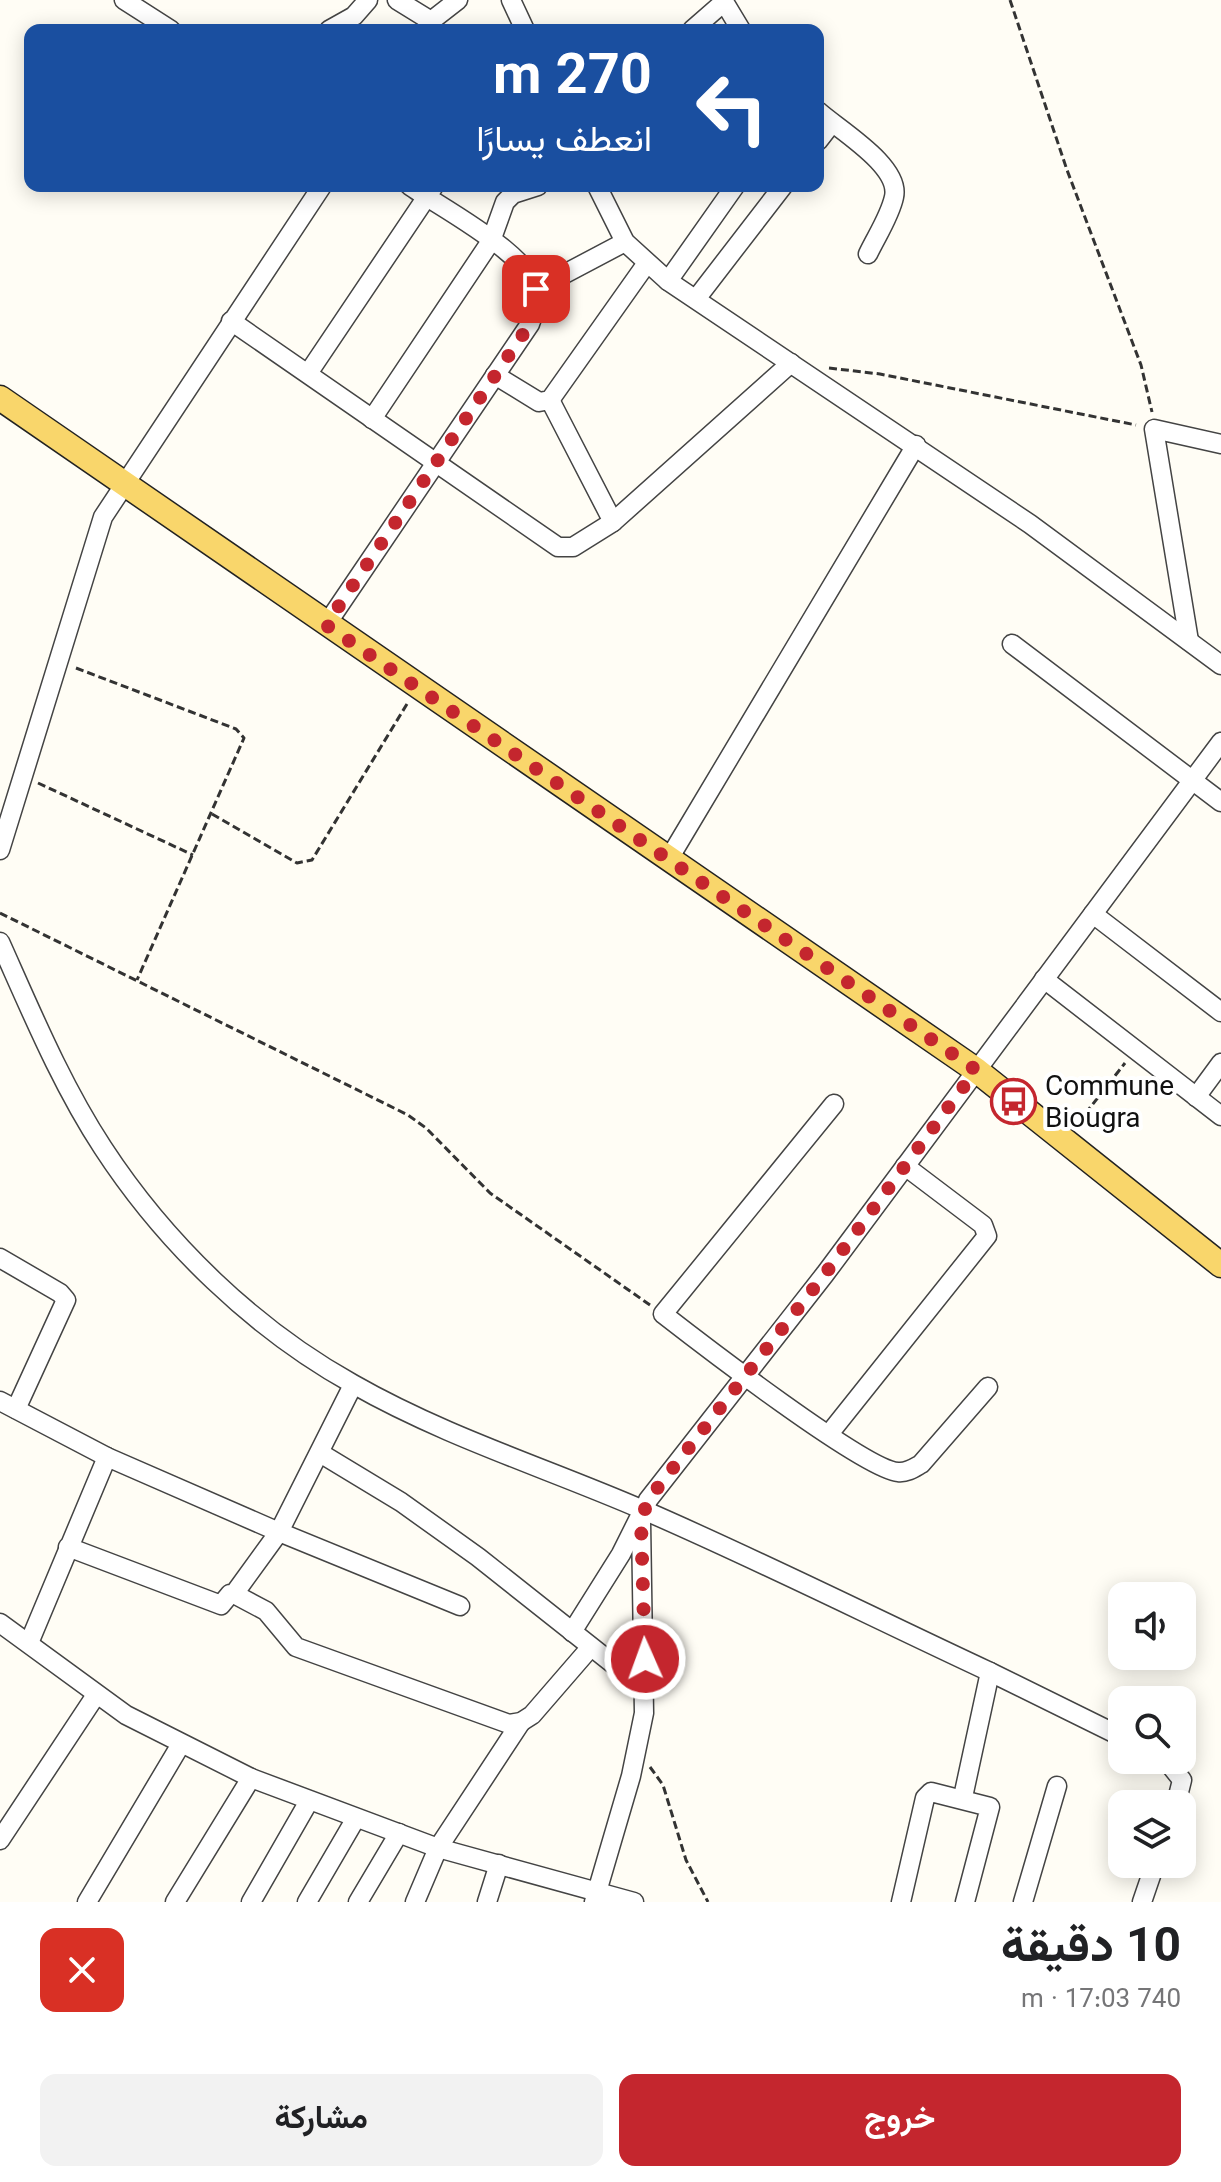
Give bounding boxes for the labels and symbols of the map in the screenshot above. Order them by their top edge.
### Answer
pin [502,255,570,323]
place label: Commune Biougra [1045,1066,1174,1142]
bus stop icon: Commune Biougra [990,1077,1038,1125]
position arrow [603,1617,687,1701]

